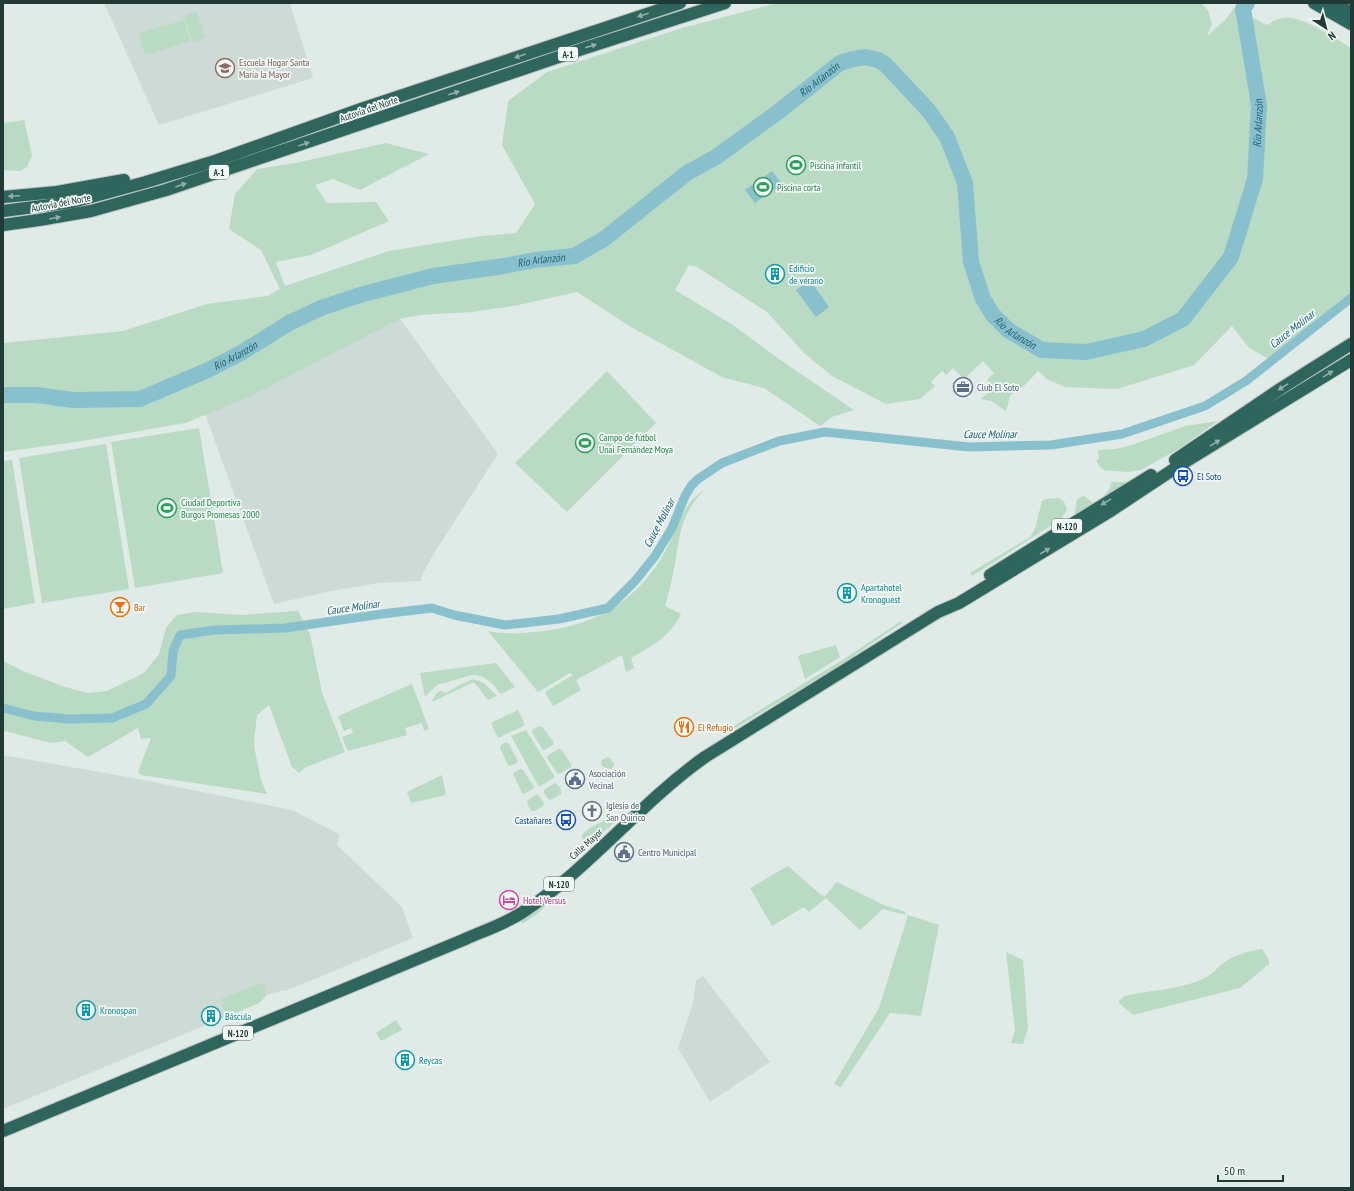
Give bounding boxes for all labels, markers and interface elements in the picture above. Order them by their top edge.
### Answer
north arrow [1306,8,1346,48]
one-way arrow [637,12,649,18]
text: N [1325,29,1338,44]
one-way arrow [585,43,597,49]
road number: A-1 [558,47,578,61]
one-way arrow [513,53,525,59]
place label: Escuela Hogar Santa María la Mayor [239,56,309,81]
school or university icon: Escuela Hogar Santa María la Mayor [214,57,236,79]
water label: Río Arlanzón [796,58,843,100]
one-way arrow [448,89,460,95]
street label: Autovía del Norte [338,93,400,125]
water label: Río Arlanzón [1250,97,1266,148]
one-way arrow [299,140,311,146]
sports icon: Piscina infantil [785,154,807,176]
place label: Piscina infantil [810,159,862,172]
road number: A-1 [209,165,229,179]
sports icon: Piscina corta [752,176,774,198]
one-way arrow [175,181,187,187]
place label: Piscina corta [777,181,821,194]
street label: Autovía del Norte [30,191,92,215]
one-way arrow [8,193,20,200]
one-way arrow [49,214,61,220]
water label: Río Arlanzón [516,250,567,270]
place label: Edificio de verano [789,262,823,287]
building icon: Edificio de verano [764,263,786,285]
water label: Cauce Molinar [1267,306,1319,351]
water label: Río Arlanzón [991,313,1040,353]
water label: Río Arlanzón [211,337,261,373]
one-way arrow [1323,370,1333,378]
office icon: Club El Soto [952,376,974,398]
place label: Club El Soto [977,381,1019,394]
one-way arrow [1277,384,1289,391]
water label: Cauce Molinar [963,427,1019,441]
place label: Campo de fútbol Unai Fernández Moya [599,431,673,456]
sports icon: Campo de fútbol Unai Fernández Moya [574,432,596,454]
one-way arrow [1209,440,1221,447]
bus stop icon: El Soto [1172,465,1194,487]
place label: El Soto [1197,470,1221,483]
water label: Cauce Molinar [640,494,679,550]
place label: Ciudad Deportiva Burgos Promesas 2000 [181,496,260,521]
sports icon: Ciudad Deportiva Burgos Promesas 2000 [156,497,178,519]
one-way arrow [1100,498,1112,505]
road number: N-120 [1052,519,1082,533]
one-way arrow [1039,547,1051,554]
place label: Apartahotel Kronoguest [861,581,902,606]
building icon: Apartahotel Kronoguest [836,582,858,604]
bar icon: Bar [109,596,131,618]
water label: Cauce Molinar [325,596,382,618]
place label: Bar [134,601,146,614]
restaurant icon: El Refugio [673,716,695,738]
place label: El Refugio [698,721,733,734]
place label: Asociación Vecinal [588,767,626,792]
public building icon: Asociación Vecinal [564,768,586,790]
place label: Iglesia de San Quirico [606,799,645,824]
church icon: Iglesia de San Quirico [581,800,603,822]
bus stop icon: Castañares [555,809,577,831]
place label: Castañares [515,814,553,827]
street label: Calle Mayor [567,825,606,862]
public building icon: Centro Municipal [613,841,635,863]
place label: Centro Municipal [638,846,697,859]
road number: N-120 [544,877,574,891]
hotel icon: Hotel Versus [498,889,520,911]
place label: Hotel Versus [523,894,566,907]
building icon: Kronospan [75,999,97,1021]
place label: Kronospan [100,1004,137,1017]
building icon: Báscula [200,1005,222,1027]
place label: Báscula [225,1010,251,1023]
road number: N-120 [223,1026,253,1040]
building icon: Reycas [394,1049,416,1071]
place label: Reycas [419,1054,443,1067]
scale bar [1218,1157,1283,1183]
text: 50 m [1224,1163,1245,1178]

